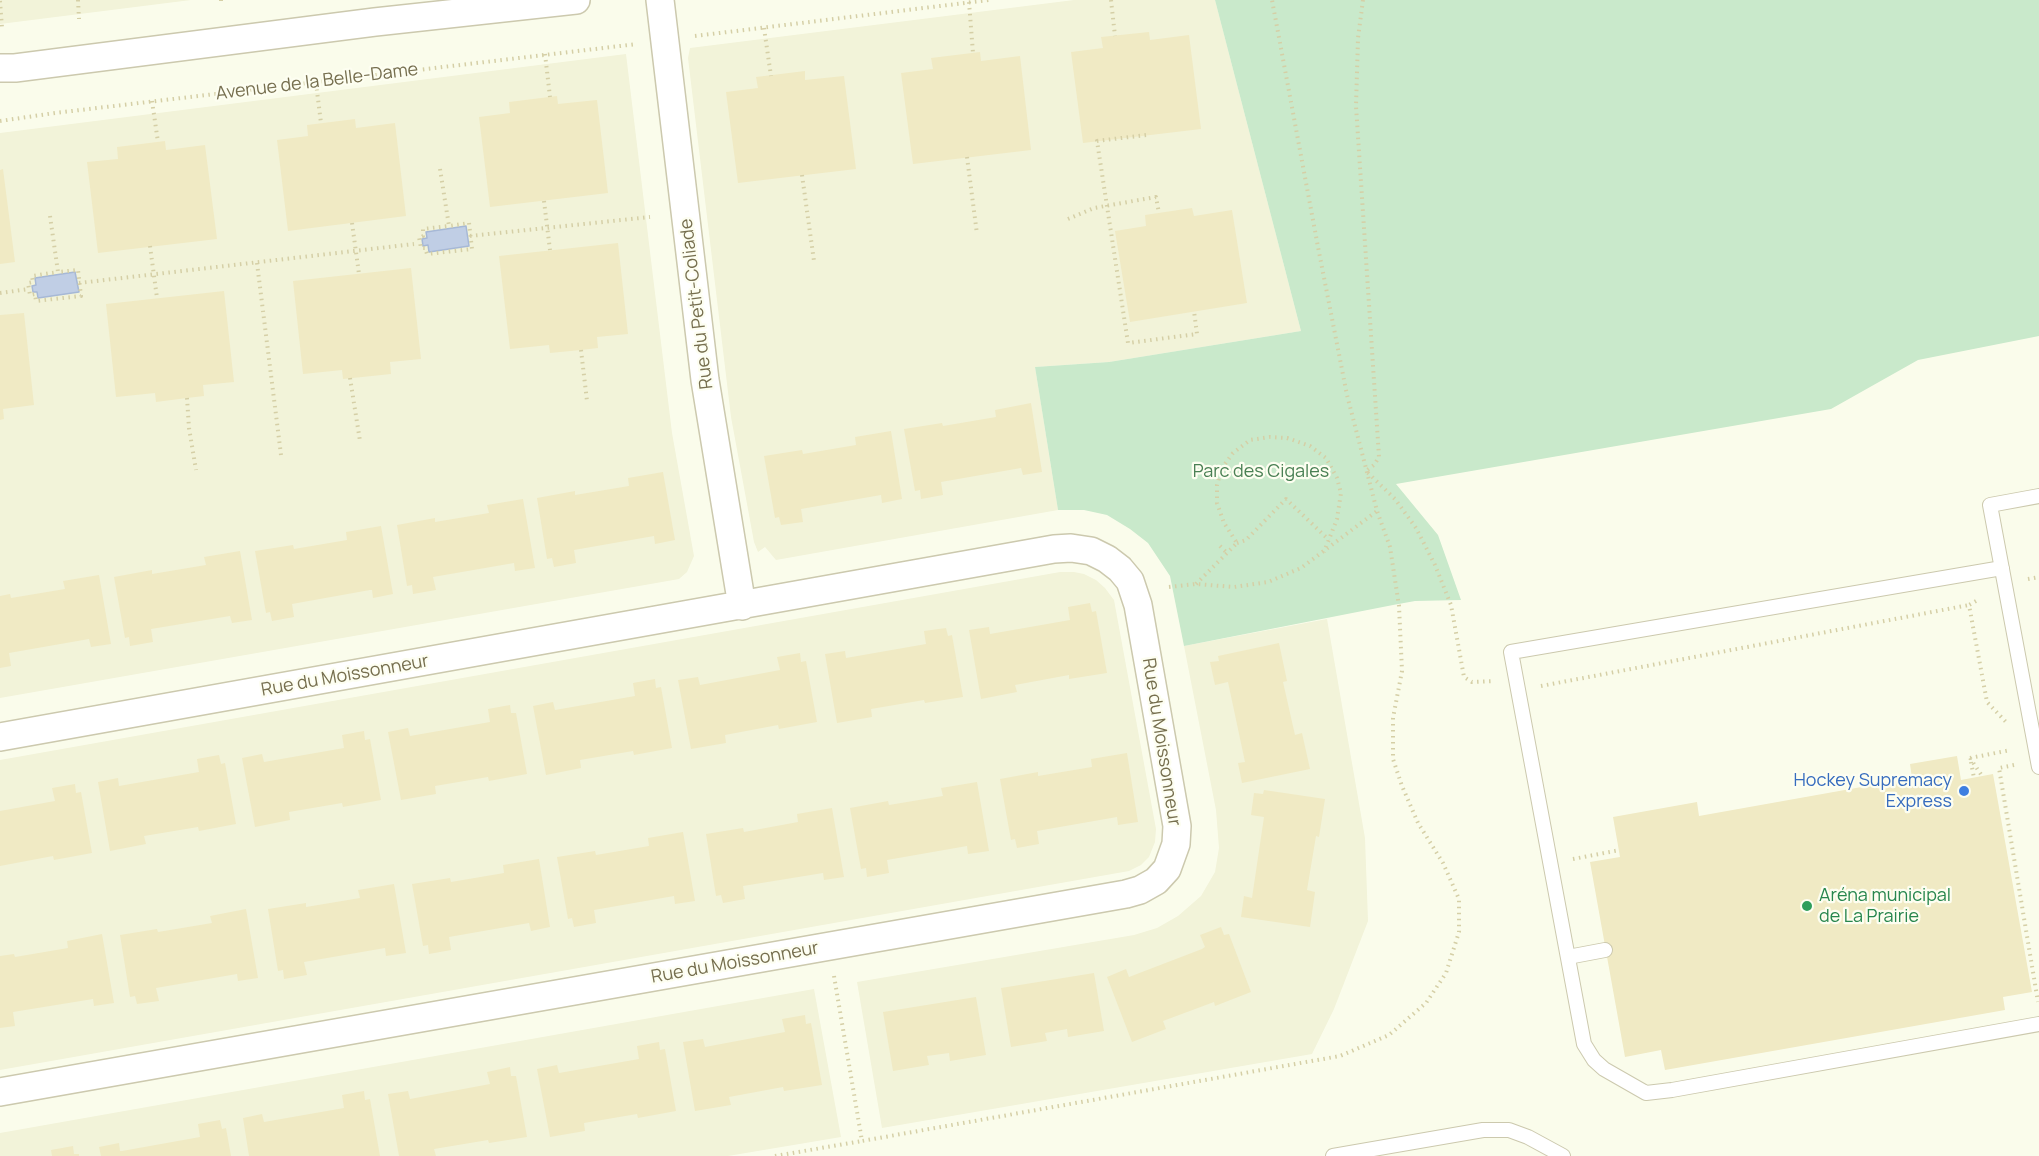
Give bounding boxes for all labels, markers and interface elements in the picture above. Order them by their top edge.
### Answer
street label: Avenue de la Belle-Dame [215,59,419,105]
street label: Rue du Petit-Coliade [676,217,718,391]
park label: Parc des Cigales [1193,461,1329,483]
street label: Rue du Moissonneur [260,651,430,701]
street label: Rue du Moissonneur [1137,657,1185,827]
place label: Hockey Supremacy Express [1794,770,1952,812]
marker: Hockey Supremacy Express [1957,784,1971,798]
place label: Aréna municipal de La Prairie [1819,885,1951,928]
marker: Aréna municipal de La Prairie [1800,899,1814,913]
street label: Rue du Moissonneur [650,938,820,988]

